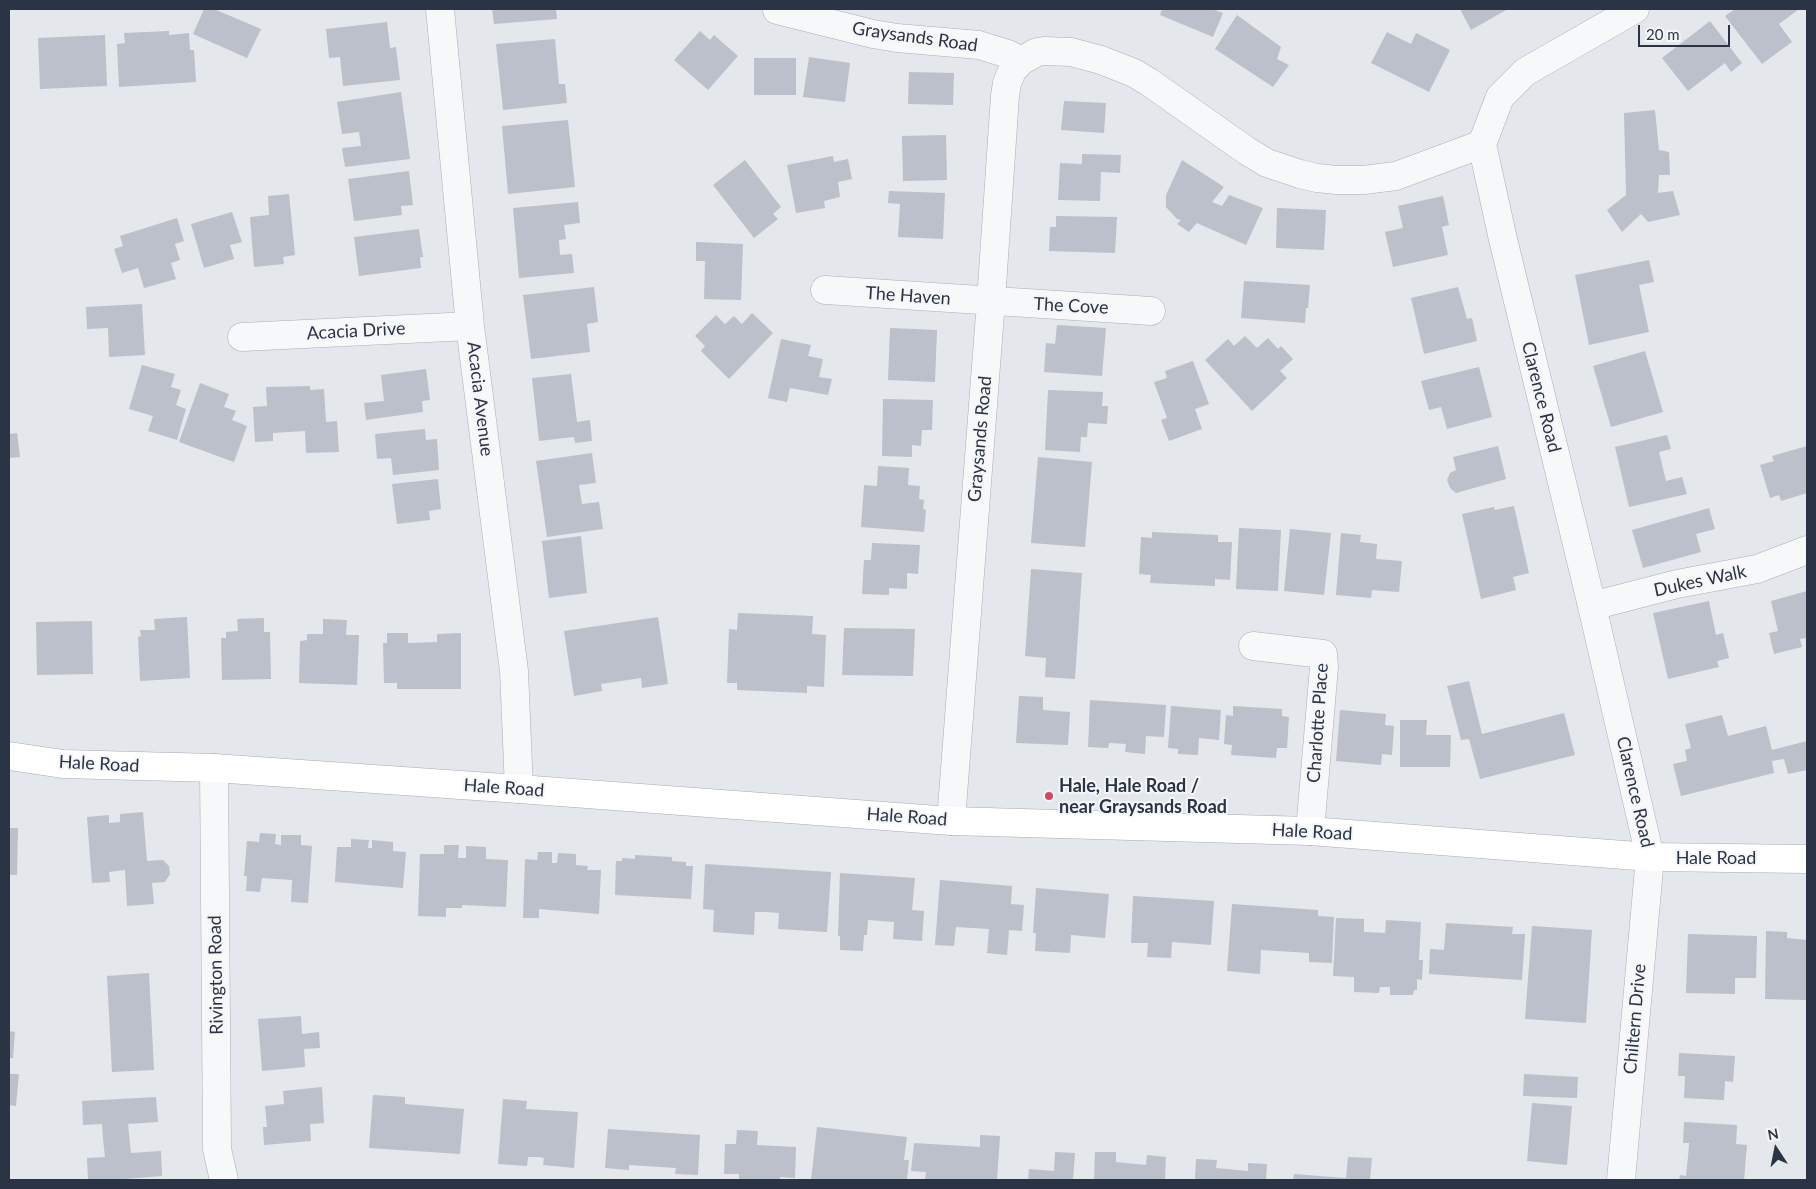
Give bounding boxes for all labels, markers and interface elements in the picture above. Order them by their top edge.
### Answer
scale bar [1641,15,1734,47]
street label: Graysands Road [851,18,979,56]
text: 20 m [1646,25,1680,43]
street label: The Haven [865,282,951,310]
street label: The Cove [1033,293,1109,319]
street label: Acacia Drive [306,318,406,344]
street label: Clarence Road [1517,339,1565,455]
street label: Acacia Avenue [462,340,498,458]
street label: Graysands Road [964,375,996,503]
street label: Dukes Walk [1652,561,1748,601]
street label: Charlotte Place [1303,662,1333,784]
street label: Clarence Road [1612,734,1658,850]
street label: Hale Road [58,751,140,777]
street label: Hale Road [463,774,545,802]
place label: Hale, Hale Road / near Graysands Road [1059,775,1227,818]
marker: Hale, Hale Road / near Graysands Road [1043,790,1055,802]
street label: Hale Road [866,803,948,831]
street label: Hale Road [1271,819,1353,845]
street label: Hale Road [1676,847,1756,869]
street label: Rivington Road [204,915,228,1035]
street label: Chiltern Drive [1619,963,1651,1075]
north arrow [1751,1124,1801,1174]
text: N [1766,1124,1780,1143]

